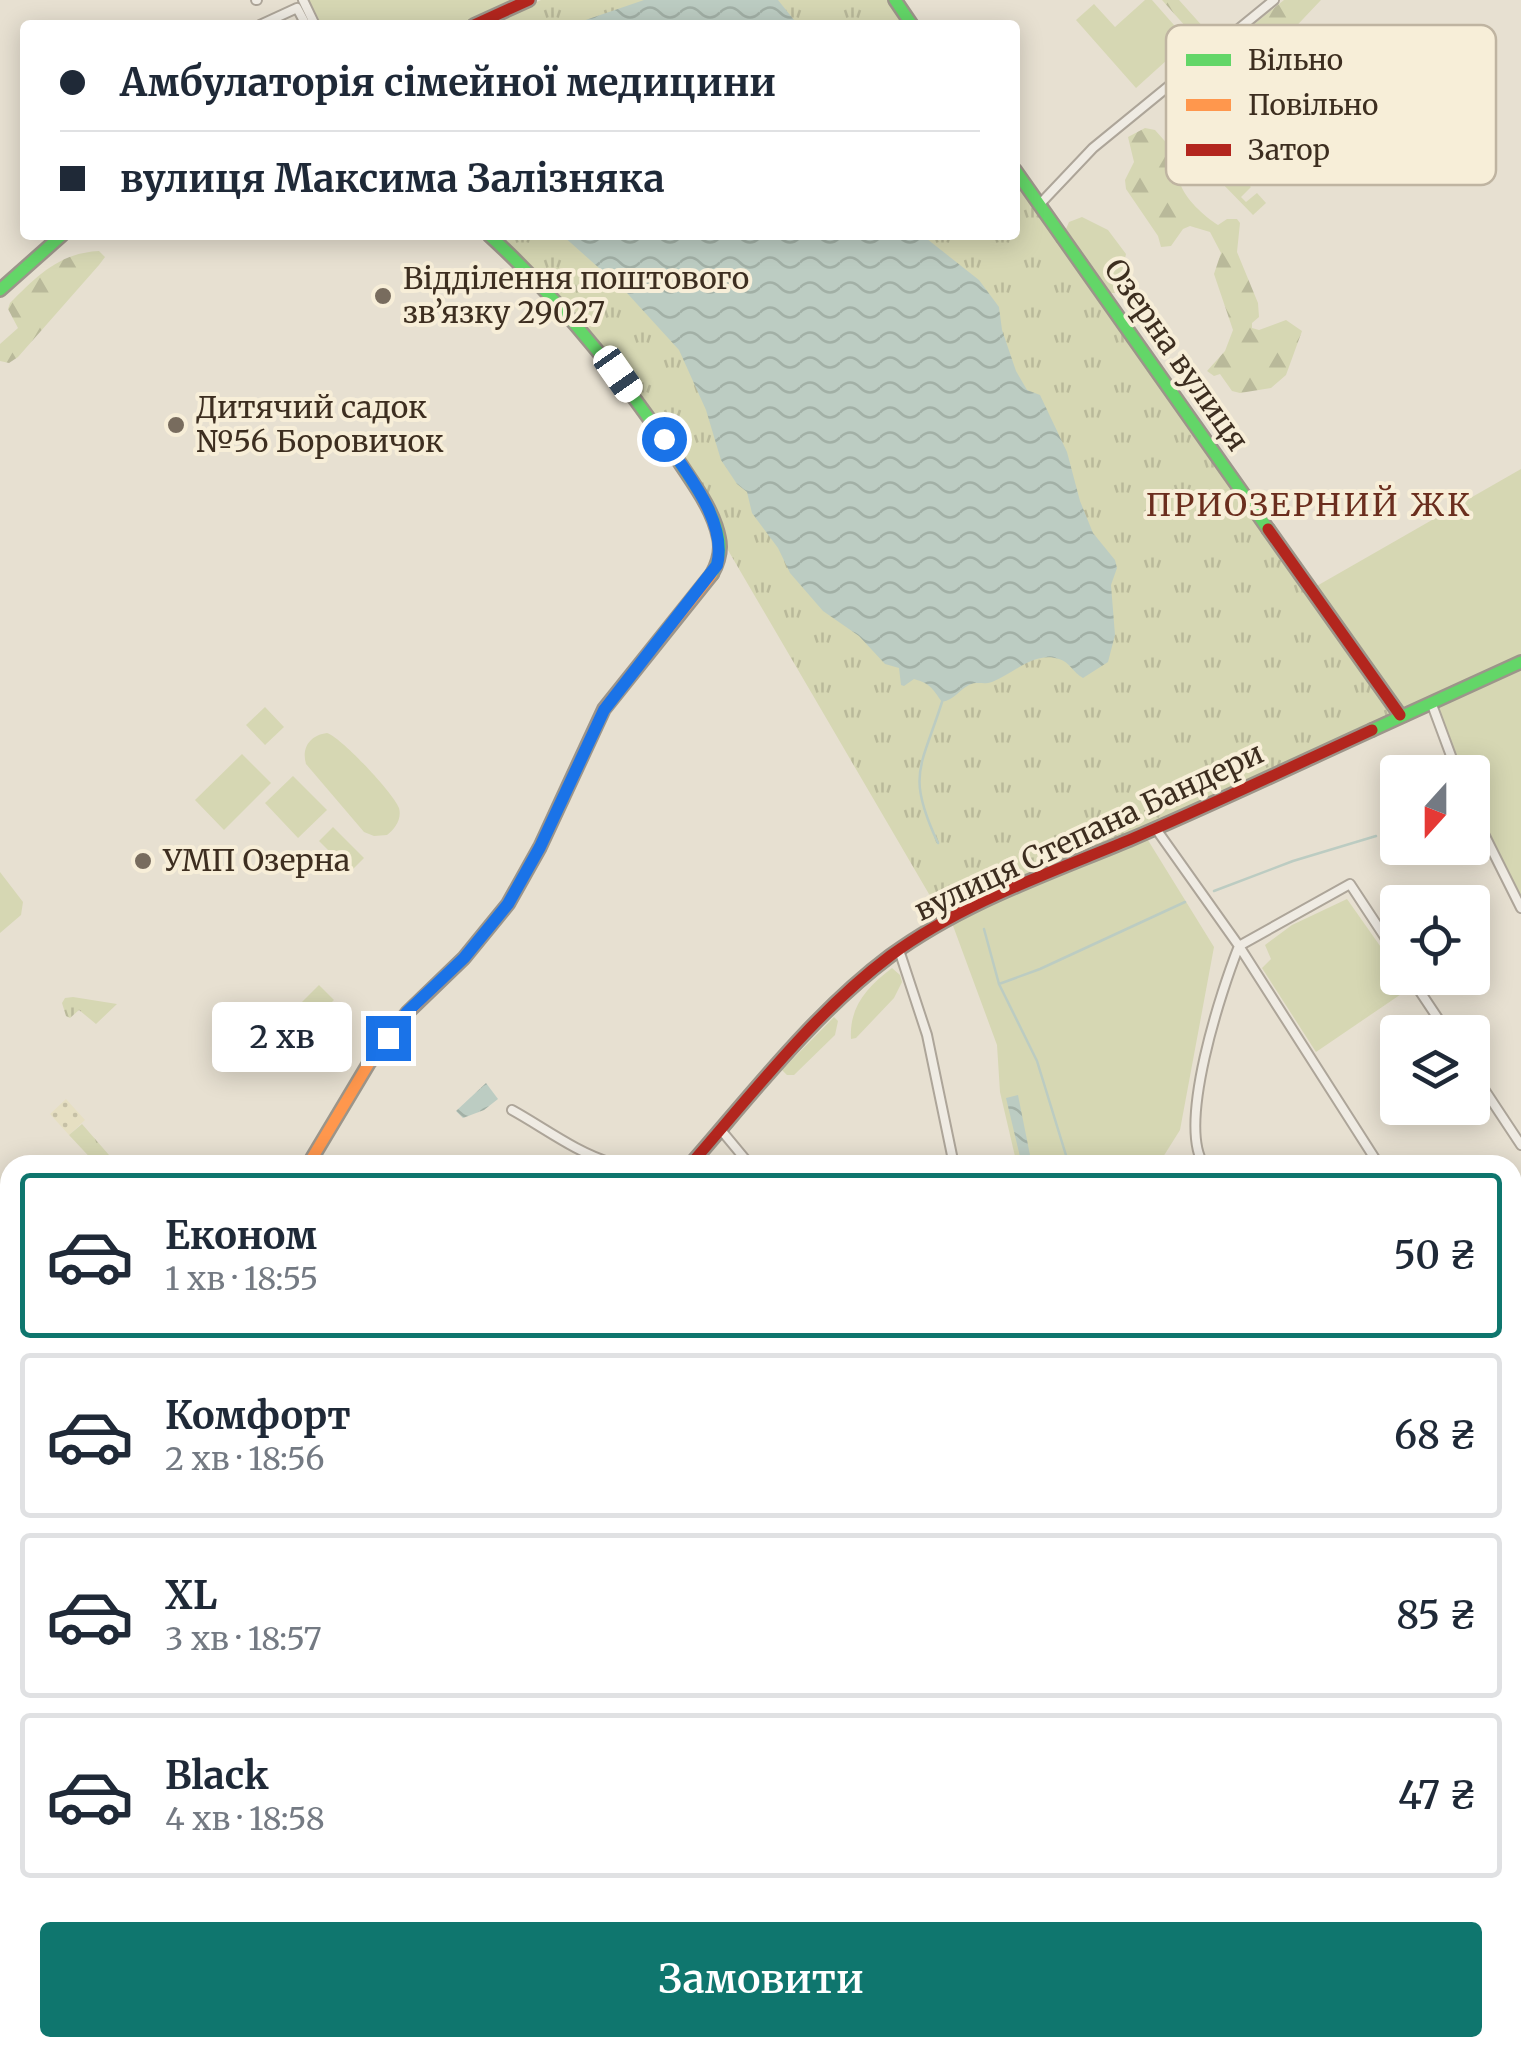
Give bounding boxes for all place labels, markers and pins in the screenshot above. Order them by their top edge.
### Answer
place label: Відділення поштового зв’язку 29027 [403,259,749,331]
marker: Відділення поштового зв’язку 29027 [372,285,394,307]
place label: Дитячий садок №56 Боровичок [196,388,444,460]
marker: Дитячий садок №56 Боровичок [165,414,187,436]
place label: УМП Озерна [162,841,350,879]
marker: УМП Озерна [132,850,154,872]

